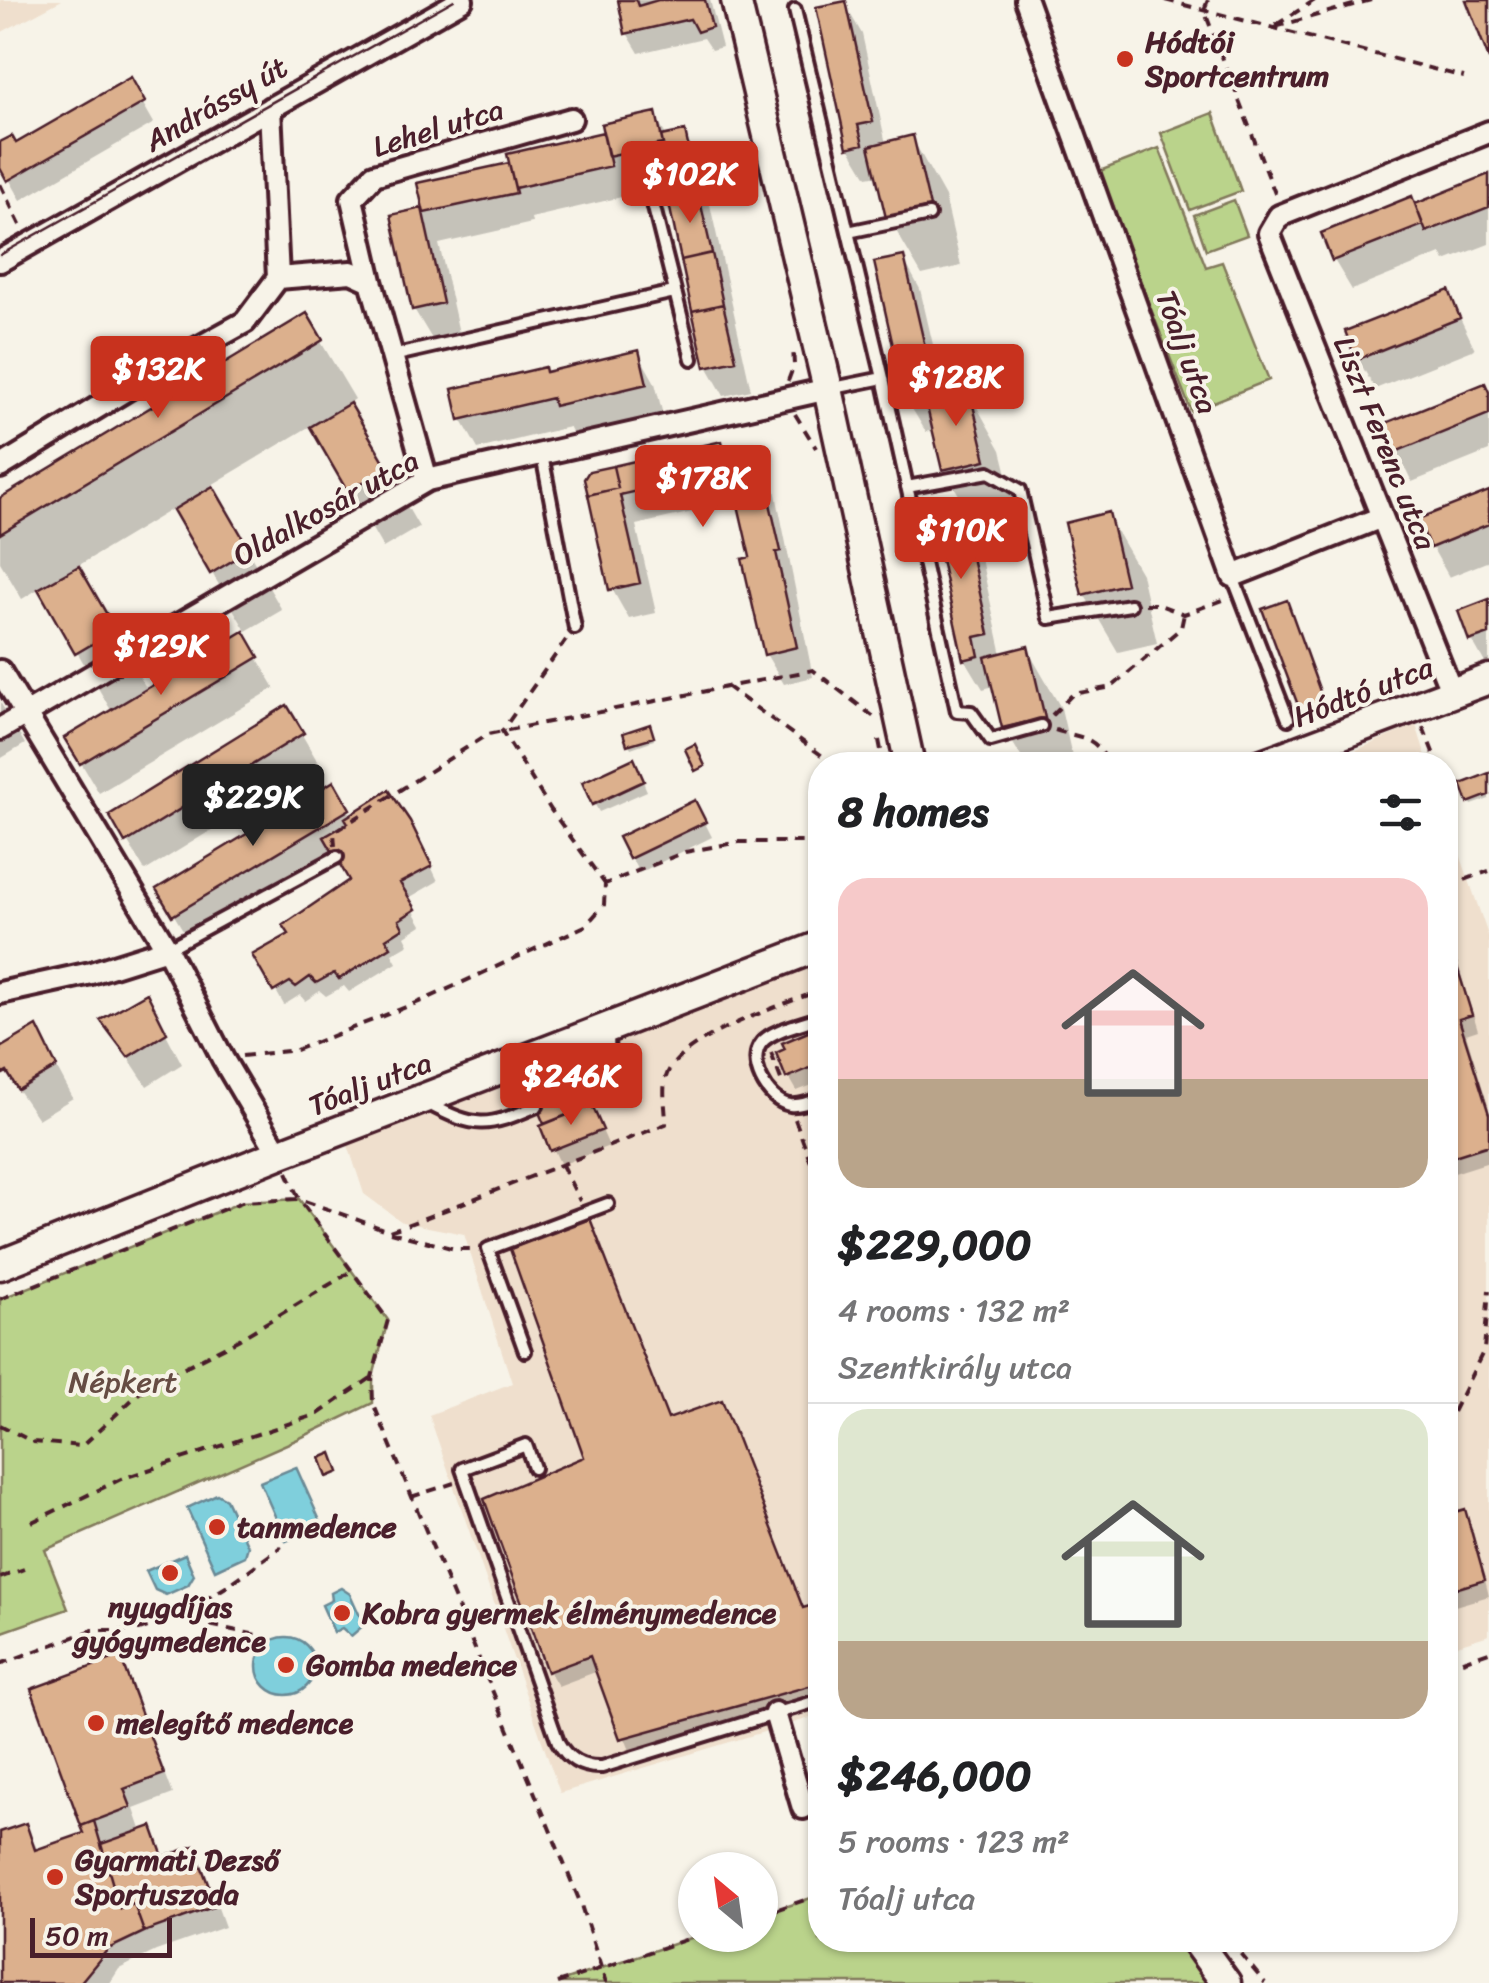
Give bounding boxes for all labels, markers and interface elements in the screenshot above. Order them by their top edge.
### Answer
place label: Hódtói Sportcentrum [1144,15,1329,103]
street label: Andrássy út [133,41,298,168]
marker: Hódtói Sportcentrum [1114,48,1136,70]
street label: Lehel utca [366,82,510,174]
pin: $102K [620,141,760,226]
text: $102K [643,145,737,202]
street label: Tóalj utca [1140,282,1234,422]
street label: Liszt Ferenc utca [1317,328,1453,559]
pin: $132K [88,336,228,421]
text: $132K [113,340,203,397]
pin: $128K [886,344,1026,429]
text: $128K [910,348,1002,405]
street label: Oldalkosár utca [222,434,430,582]
pin: $178K [633,445,773,530]
text: $178K [657,449,749,506]
pin: $110K [891,497,1031,582]
text: $110K [917,501,1005,558]
pin: $129K [91,613,231,698]
text: $129K [115,617,207,674]
street label: Hódtó utca [1285,640,1442,743]
pin: $229K [183,764,323,849]
text: $229K [204,768,302,825]
text: 8 homes [838,775,989,849]
icon: filters [1373,785,1428,840]
icon: home [1043,943,1223,1123]
street label: Tóalj utca [300,1036,440,1132]
pin: $246K [501,1043,641,1128]
text: $246K [522,1047,620,1104]
text: $229,000 [838,1208,1031,1282]
text: 4 rooms · 132 m² [838,1282,1070,1339]
text: Szentkirály utca [838,1339,1072,1396]
park label: Népkert [69,1355,177,1409]
icon: home [1043,1474,1223,1654]
place label: tanmedence [237,1500,397,1554]
marker: tanmedence [206,1516,228,1538]
marker: nyugdíjas gyógymedence [159,1562,181,1584]
place label: nyugdíjas gyógymedence [71,1580,267,1668]
place label: Kobra gyermek élménymedence [361,1586,777,1640]
marker: Kobra gyermek élménymedence [331,1602,353,1624]
place label: Gomba medence [306,1638,518,1692]
marker: Gomba medence [275,1654,297,1676]
place label: melegítő medence [115,1696,354,1750]
marker: melegítő medence [85,1712,107,1734]
text: $246,000 [838,1739,1032,1813]
text: 5 rooms · 123 m² [838,1813,1070,1870]
place label: Gyarmati Dezső Sportuszoda [74,1833,282,1921]
north arrow [678,1852,778,1952]
map controls [678,1852,778,1952]
marker: Gyarmati Dezső Sportuszoda [44,1866,66,1888]
text: Tóalj utca [838,1870,975,1927]
text: 50 m [45,1911,109,1960]
scale bar [30,1913,172,1958]

